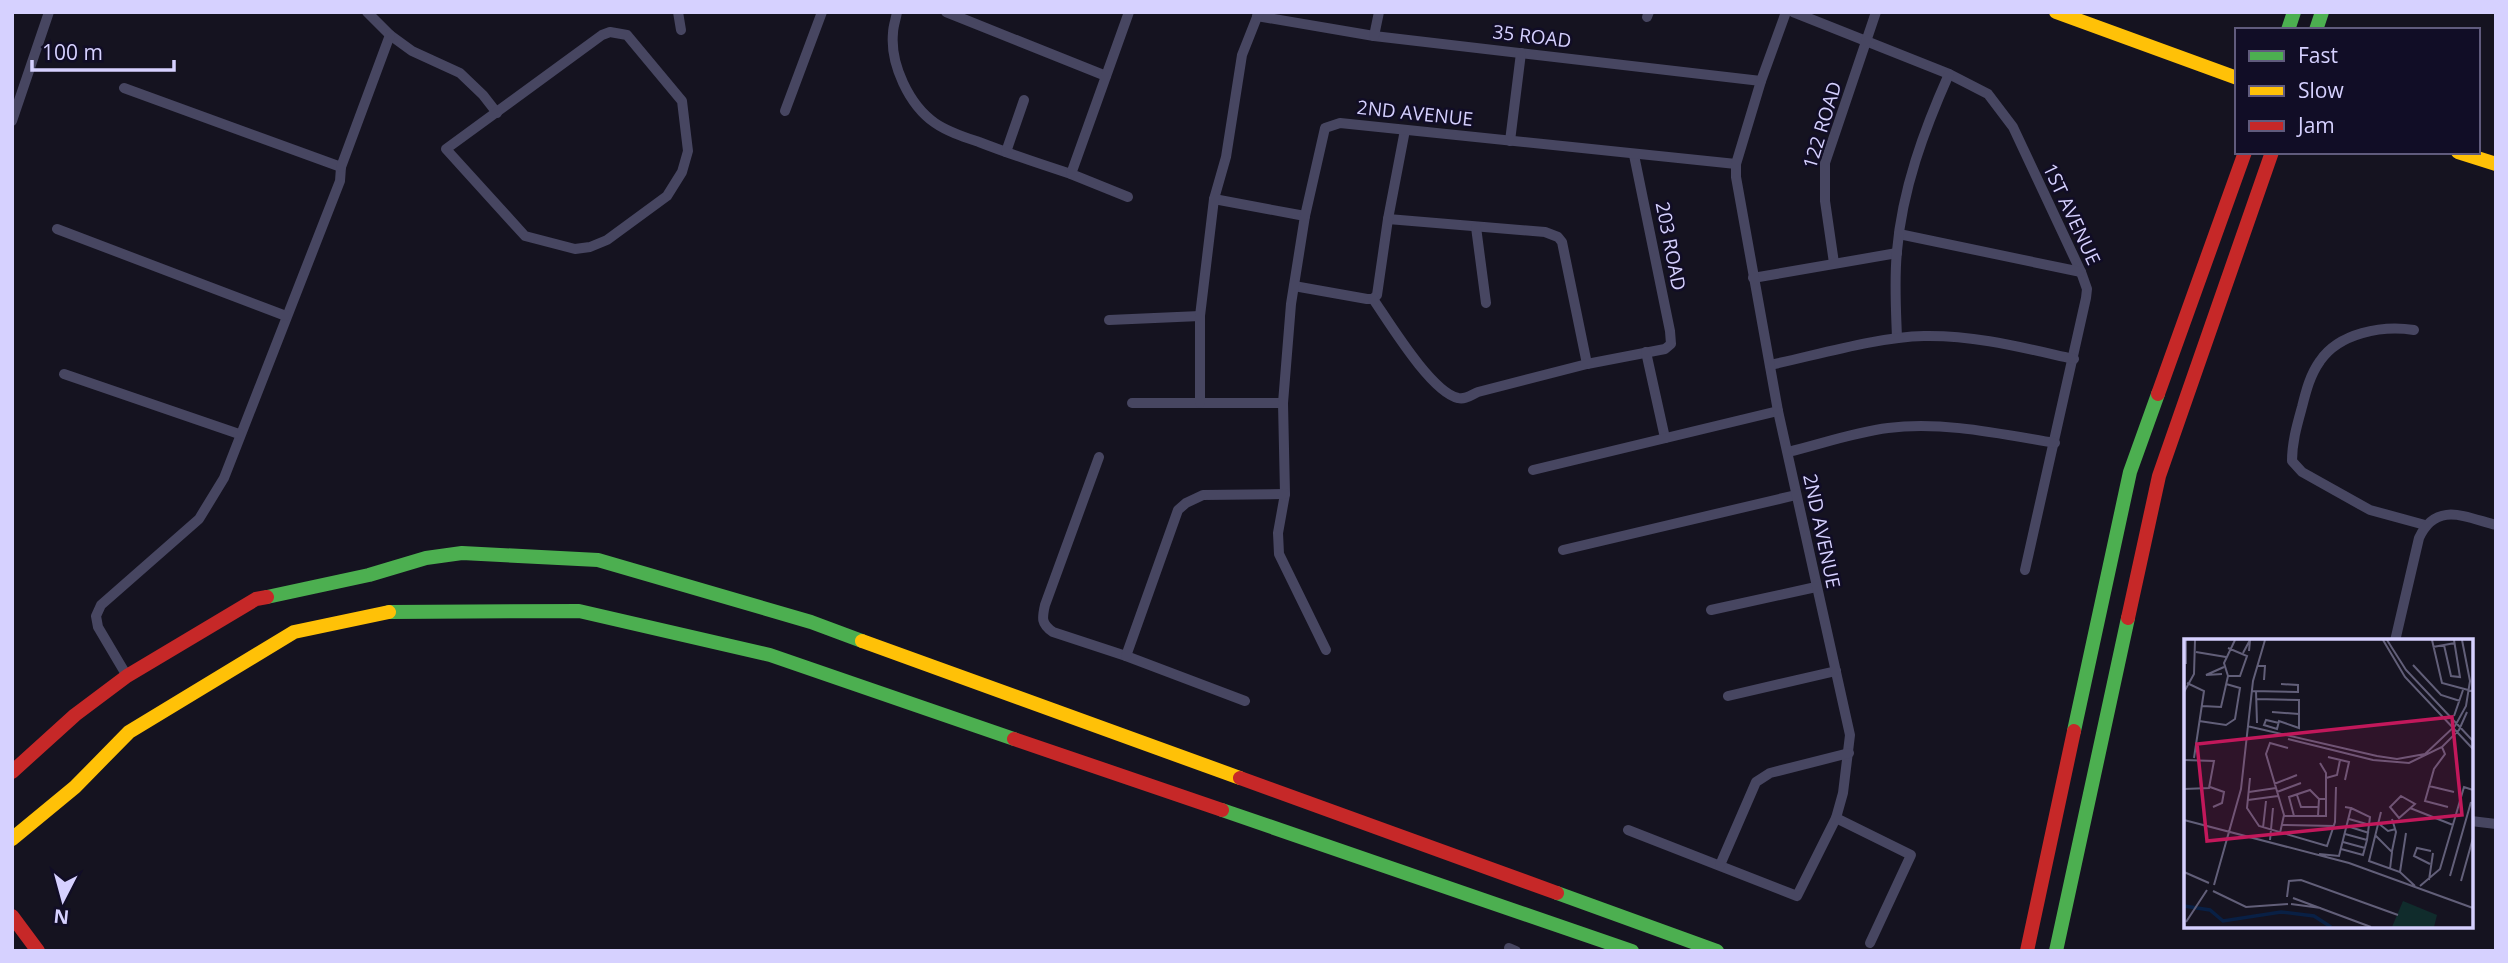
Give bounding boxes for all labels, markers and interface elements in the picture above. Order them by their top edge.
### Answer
street label: 35 ROAD [1491,18,1573,54]
scale bar [32,28,173,72]
legend [2235,28,2480,154]
text: 100 m [42,38,103,66]
text: Fast [2298,41,2338,69]
text: Slow [2298,76,2344,104]
street label: 122 ROAD [1796,78,1848,172]
street label: 2ND AVENUE [1356,94,1474,132]
text: Jam [2296,111,2335,139]
street label: 1ST AVENUE [2037,159,2107,269]
street label: 203 ROAD [1650,199,1692,293]
street label: 2ND AVENUE [1797,471,1847,591]
inset map [2184,639,2473,928]
north arrow [28,865,98,935]
text: N [52,903,70,931]

